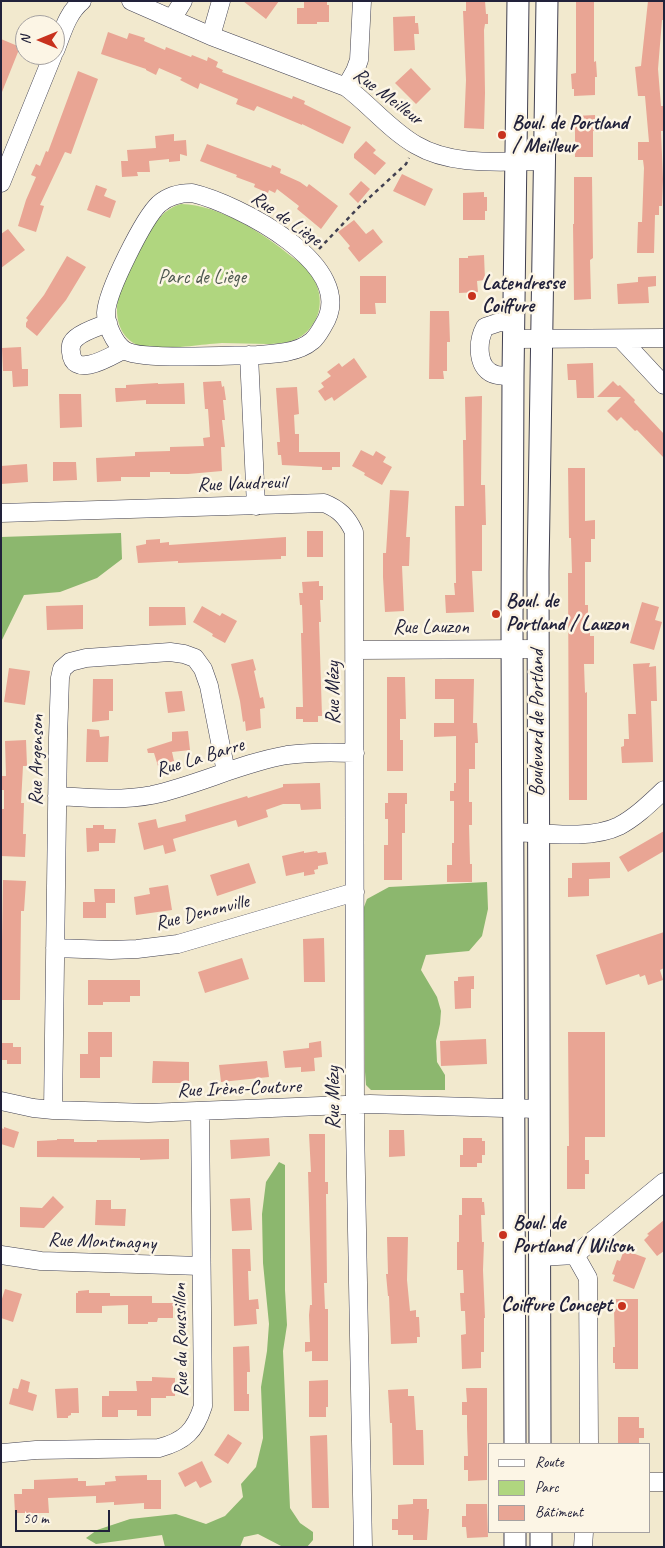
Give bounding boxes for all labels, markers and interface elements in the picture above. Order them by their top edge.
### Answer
north arrow [15,15,65,65]
text: N [17,36,34,44]
street label: Rue Meilleur [348,63,428,131]
place label: Boul. de Portland / Meilleur [512,112,628,159]
marker: Boul. de Portland / Meilleur [496,129,508,141]
street label: Rue de Liège [246,186,326,252]
park label: Parc de Liège [158,266,246,290]
place label: Latendresse Coiffure [482,272,565,319]
marker: Latendresse Coiffure [466,290,478,302]
street label: Rue Vaudreuil [197,470,287,498]
place label: Boul. de Portland / Lauzon [506,590,629,637]
marker: Boul. de Portland / Lauzon [490,608,502,620]
street label: Rue Lauzon [393,616,469,640]
street label: Boulevard de Portland [526,649,550,797]
street label: Rue Mézy [322,662,346,724]
street label: Rue Argenson [24,714,50,806]
street label: Rue La Barre [153,733,247,783]
street label: Rue Denonville [153,890,251,936]
street label: Rue Mézy [322,1067,346,1129]
street label: Rue Irène-Couture [177,1075,301,1103]
place label: Boul. de Portland / Wilson [513,1212,634,1259]
street label: Rue Montmagny [48,1228,156,1256]
marker: Boul. de Portland / Wilson [497,1229,509,1241]
street label: Rue du Roussillon [168,1283,194,1397]
place label: Coiffure Concept [501,1294,612,1318]
marker: Coiffure Concept [616,1300,628,1312]
legend [488,1443,650,1533]
text: Route [535,1453,564,1472]
text: Parc [535,1478,559,1497]
scale bar [18,1500,112,1532]
text: Bâtiment [535,1503,583,1522]
text: 50 m [23,1509,49,1528]

